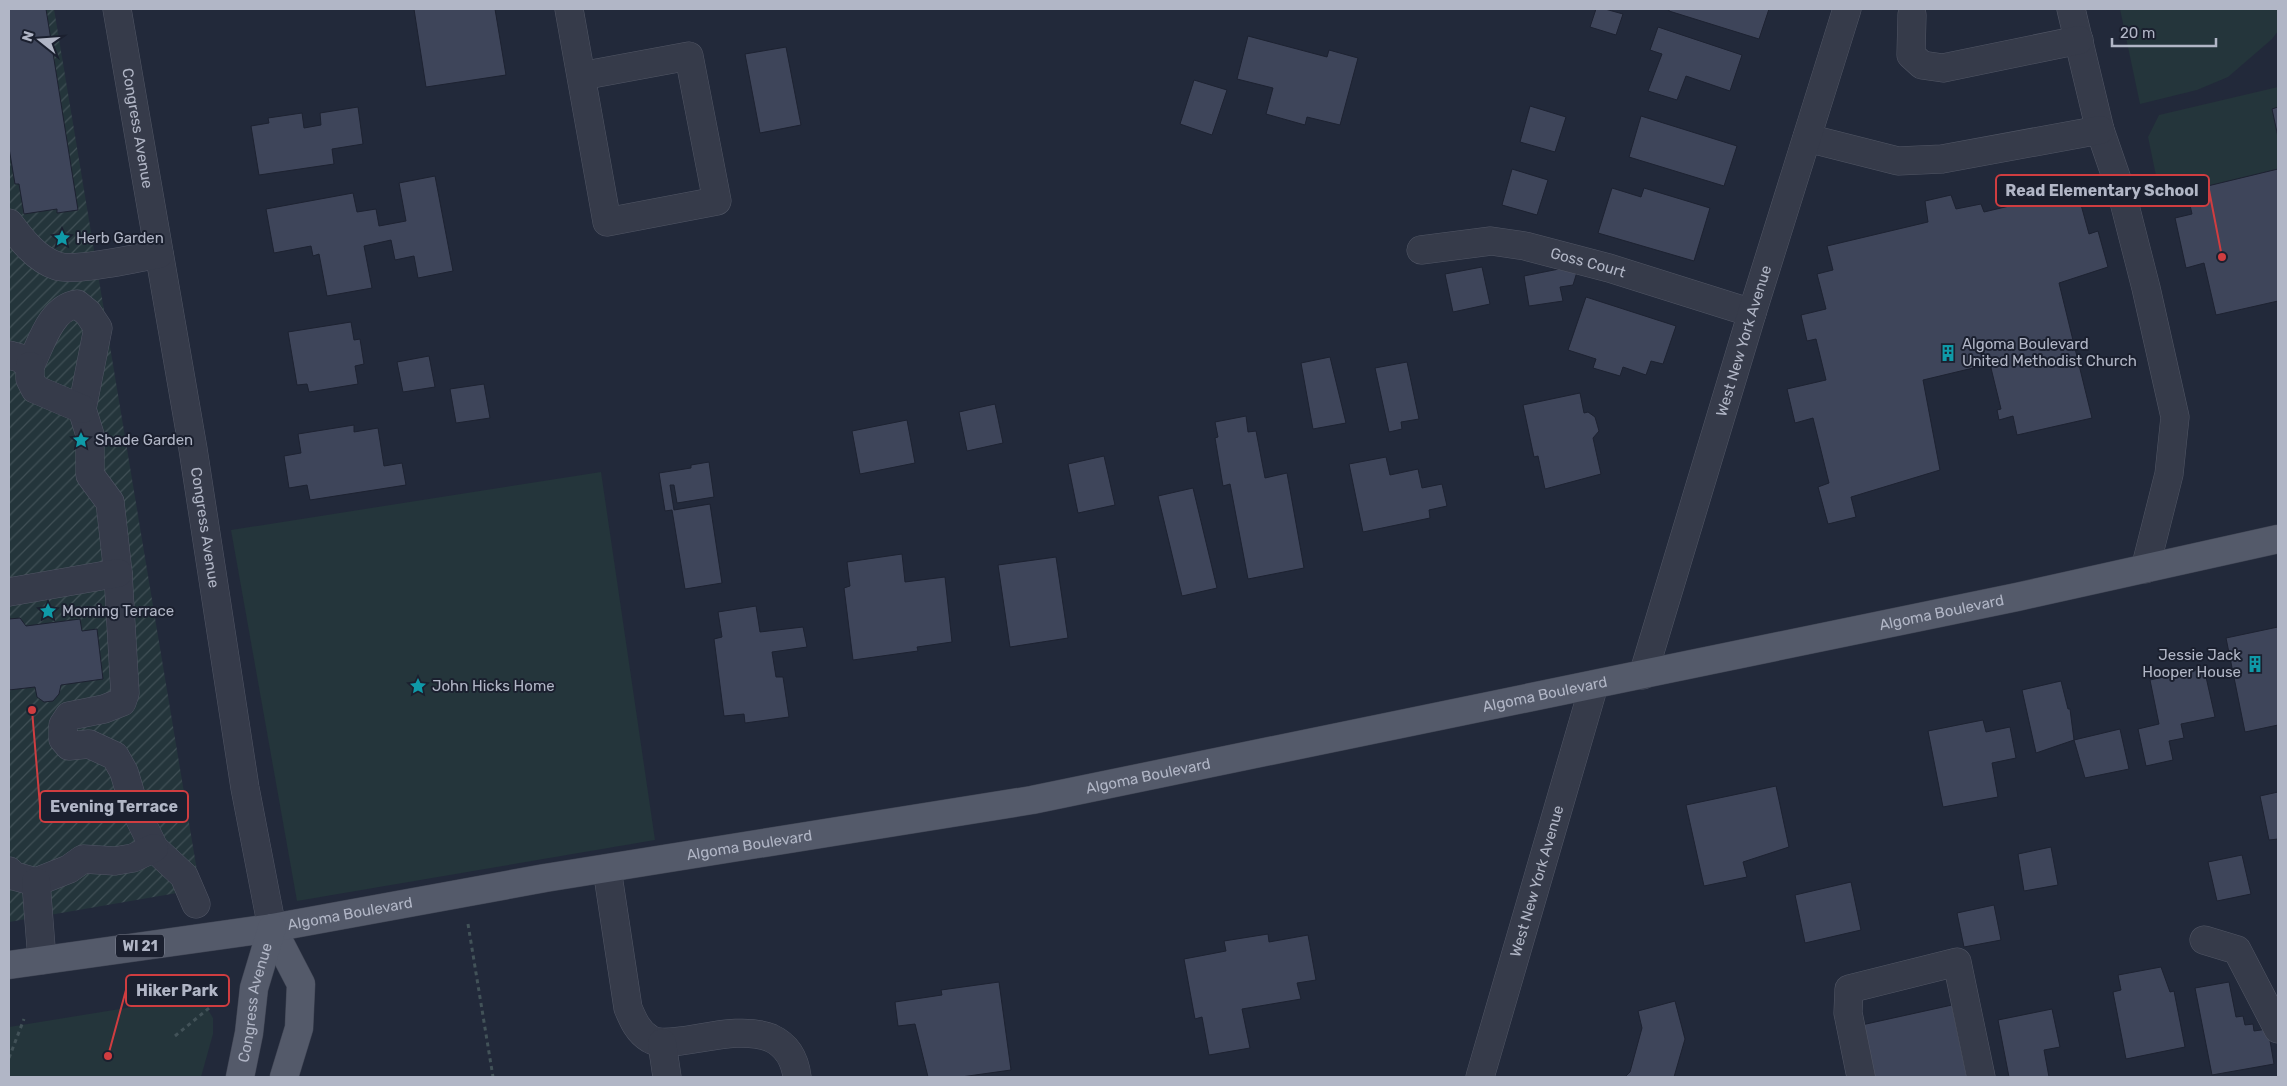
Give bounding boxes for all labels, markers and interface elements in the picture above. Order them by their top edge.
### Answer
north arrow [15,15,65,65]
scale bar [2112,15,2216,47]
text: 20 m [2120,24,2155,42]
text: N [18,29,38,44]
street label: Congress Avenue [118,67,157,190]
callout: Read Elementary School [1996,175,2209,206]
text: Read Elementary School [2005,181,2199,200]
place icon: Herb Garden [52,228,72,248]
place label: Herb Garden [76,229,164,247]
street label: Goss Court [1548,244,1628,282]
street label: West New York Avenue [1712,263,1775,419]
place label: Algoma Boulevard United Methodist Church [1962,335,2137,370]
building icon: Algoma Boulevard United Methodist Church [1938,343,1958,363]
place icon: Shade Garden [71,430,91,450]
place label: Shade Garden [95,431,193,449]
street label: Congress Avenue [187,466,223,589]
street label: Algoma Boulevard [1878,591,2006,634]
place icon: Morning Terrace [38,601,58,621]
place label: Morning Terrace [62,602,174,620]
place label: Jessie Jack Hooper House [2142,646,2241,681]
building icon: Jessie Jack Hooper House [2245,654,2265,674]
street label: Algoma Boulevard [1481,673,1609,716]
place icon: John Hicks Home [408,676,428,696]
place label: John Hicks Home [432,677,555,695]
street label: Algoma Boulevard [1084,754,1212,798]
callout: Evening Terrace [40,791,188,822]
text: Evening Terrace [50,797,178,816]
street label: West New York Avenue [1506,803,1568,959]
street label: Algoma Boulevard [685,826,813,864]
street label: Algoma Boulevard [286,893,414,934]
road number: WI 21 [116,934,164,958]
street label: Congress Avenue [234,941,276,1064]
callout: Hiker Park [126,975,229,1006]
text: Hiker Park [136,981,219,1000]

